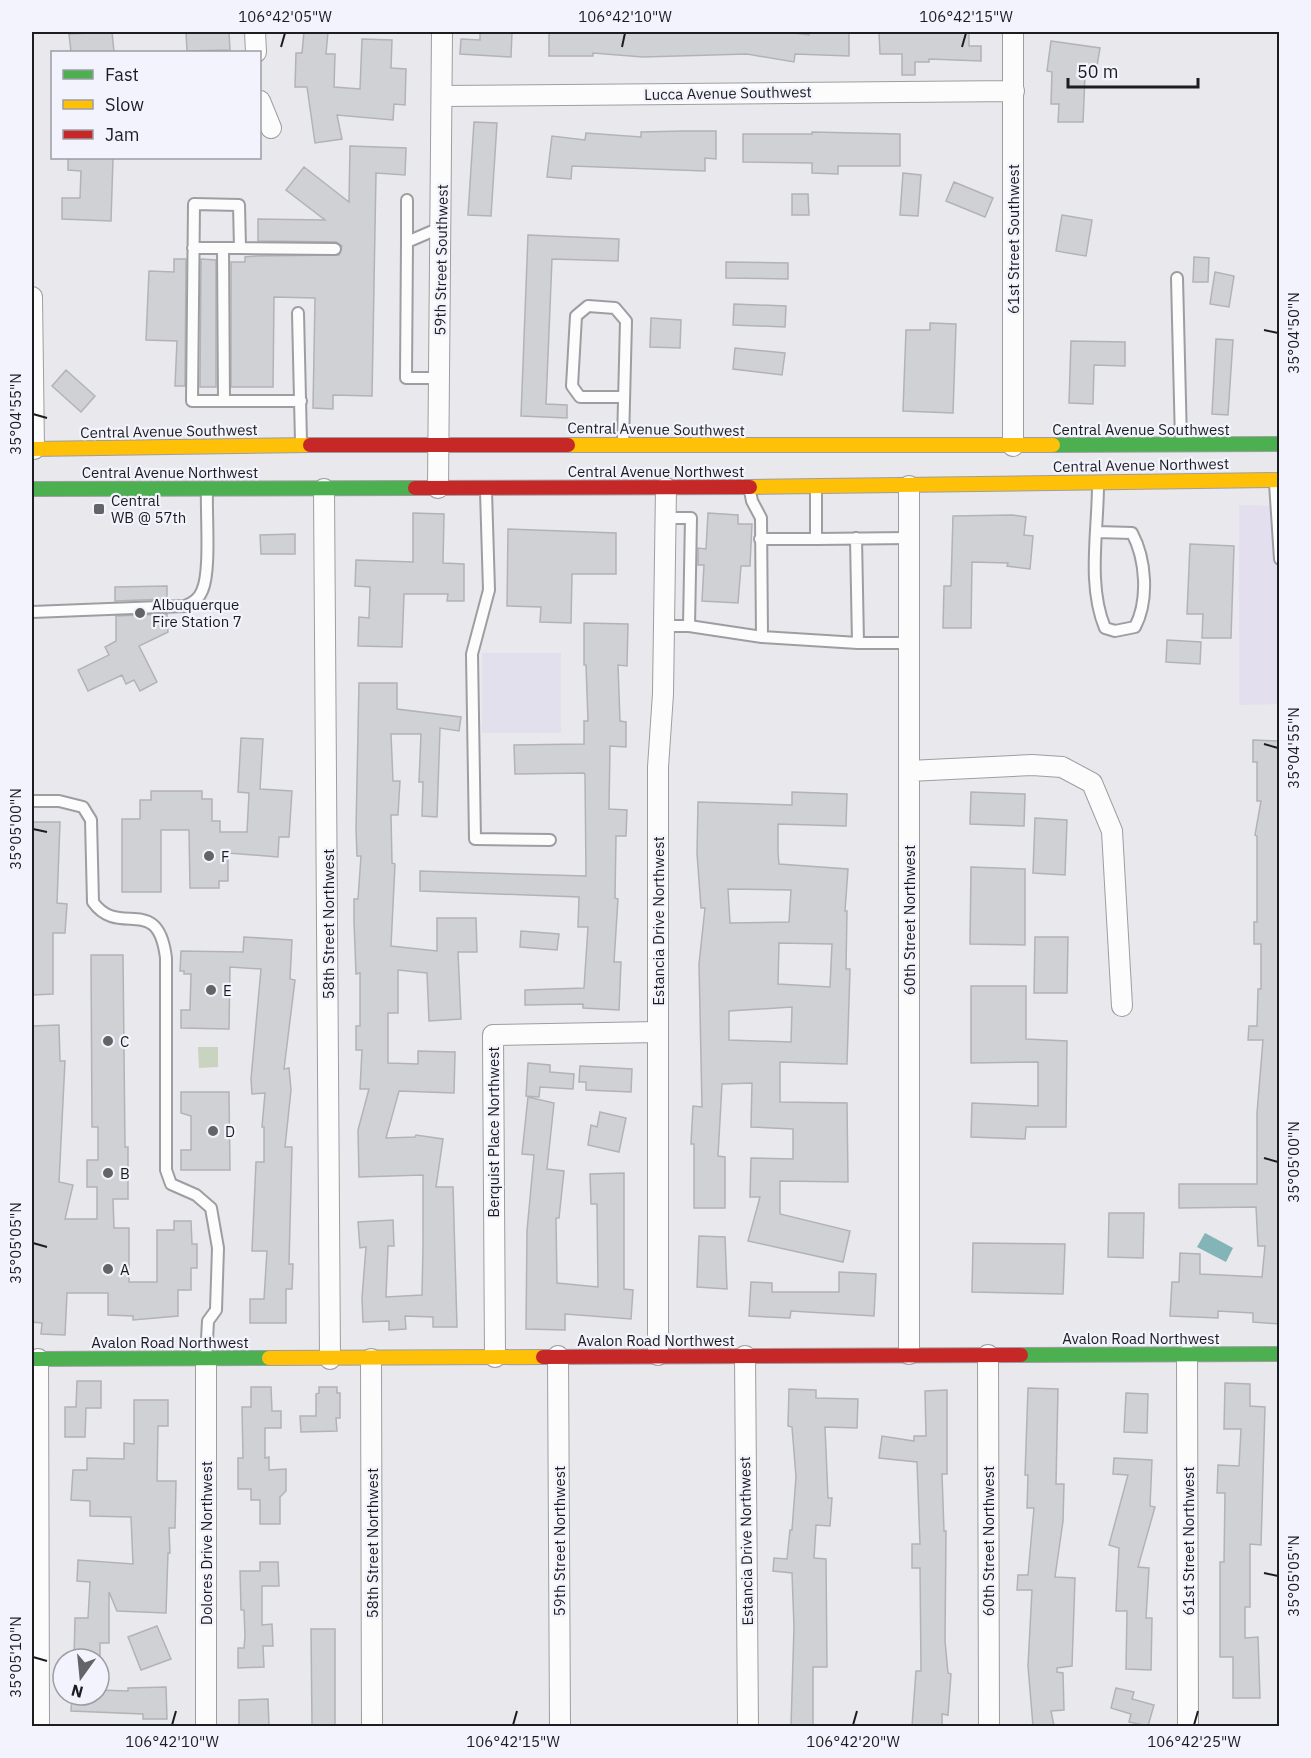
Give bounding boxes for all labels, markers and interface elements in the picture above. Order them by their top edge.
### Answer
text: 106°42'05"W [238,7,332,26]
text: 106°42'10"W [578,7,672,26]
text: 106°42'15"W [919,7,1013,26]
legend [51,51,261,159]
scale bar [1068,51,1198,89]
text: 50 m [1077,60,1119,83]
text: Fast [105,63,139,86]
street label: Lucca Avenue Southwest [644,82,812,104]
text: Slow [105,93,144,116]
text: Jam [105,123,140,146]
street label: 61st Street Southwest [1004,164,1023,314]
street label: 59th Street Southwest [430,184,452,336]
text: 35°04'50"N [1284,292,1303,374]
text: 35°04'55"N [6,373,25,455]
street label: Central Avenue Southwest [567,418,745,440]
street label: Central Avenue Southwest [80,420,258,442]
street label: Central Avenue Southwest [1052,420,1230,439]
street label: Central Avenue Northwest [1053,454,1229,476]
street label: Central Avenue Northwest [568,462,744,481]
street label: Central Avenue Northwest [82,463,258,482]
place label: Central WB @ 57th [111,491,186,527]
marker: Central WB @ 57th [92,502,106,516]
place label: Albuquerque Fire Station 7 [152,595,242,631]
marker: Albuquerque Fire Station 7 [133,606,147,620]
text: 35°04'55"N [1284,707,1303,789]
text: 35°05'00"N [6,788,25,870]
street label: Estancia Drive Northwest [649,836,668,1006]
street label: 60th Street Northwest [900,845,919,995]
place label: F [221,847,229,866]
marker: F [202,849,216,863]
street label: 58th Street Northwest [319,849,338,999]
place label: E [223,981,232,1000]
marker: E [204,983,218,997]
place label: C [120,1032,129,1051]
marker: C [101,1034,115,1048]
street label: Berquist Place Northwest [484,1046,503,1218]
text: 35°05'00"N [1284,1121,1303,1203]
place label: D [225,1122,235,1141]
marker: D [206,1124,220,1138]
place label: B [120,1164,130,1183]
marker: B [101,1166,115,1180]
text: 35°05'05"N [6,1202,25,1284]
place label: A [120,1260,130,1279]
marker: A [101,1262,115,1276]
street label: Avalon Road Northwest [1062,1329,1220,1348]
street label: Avalon Road Northwest [577,1331,735,1350]
street label: Avalon Road Northwest [91,1333,249,1352]
street label: Estancia Drive Northwest [735,1456,757,1626]
street label: Dolores Drive Northwest [197,1461,216,1625]
street label: 59th Street Northwest [550,1466,569,1616]
street label: 60th Street Northwest [979,1466,998,1616]
street label: 61st Street Northwest [1179,1466,1198,1616]
street label: 58th Street Northwest [363,1468,382,1618]
text: 35°05'05"N [1284,1535,1303,1617]
text: 35°05'10"N [6,1616,25,1698]
north arrow [51,1647,111,1707]
text: N [69,1680,85,1703]
text: 106°42'10"W [125,1732,219,1751]
text: 106°42'15"W [466,1732,560,1751]
text: 106°42'20"W [806,1732,900,1751]
text: 106°42'25"W [1147,1732,1241,1751]

